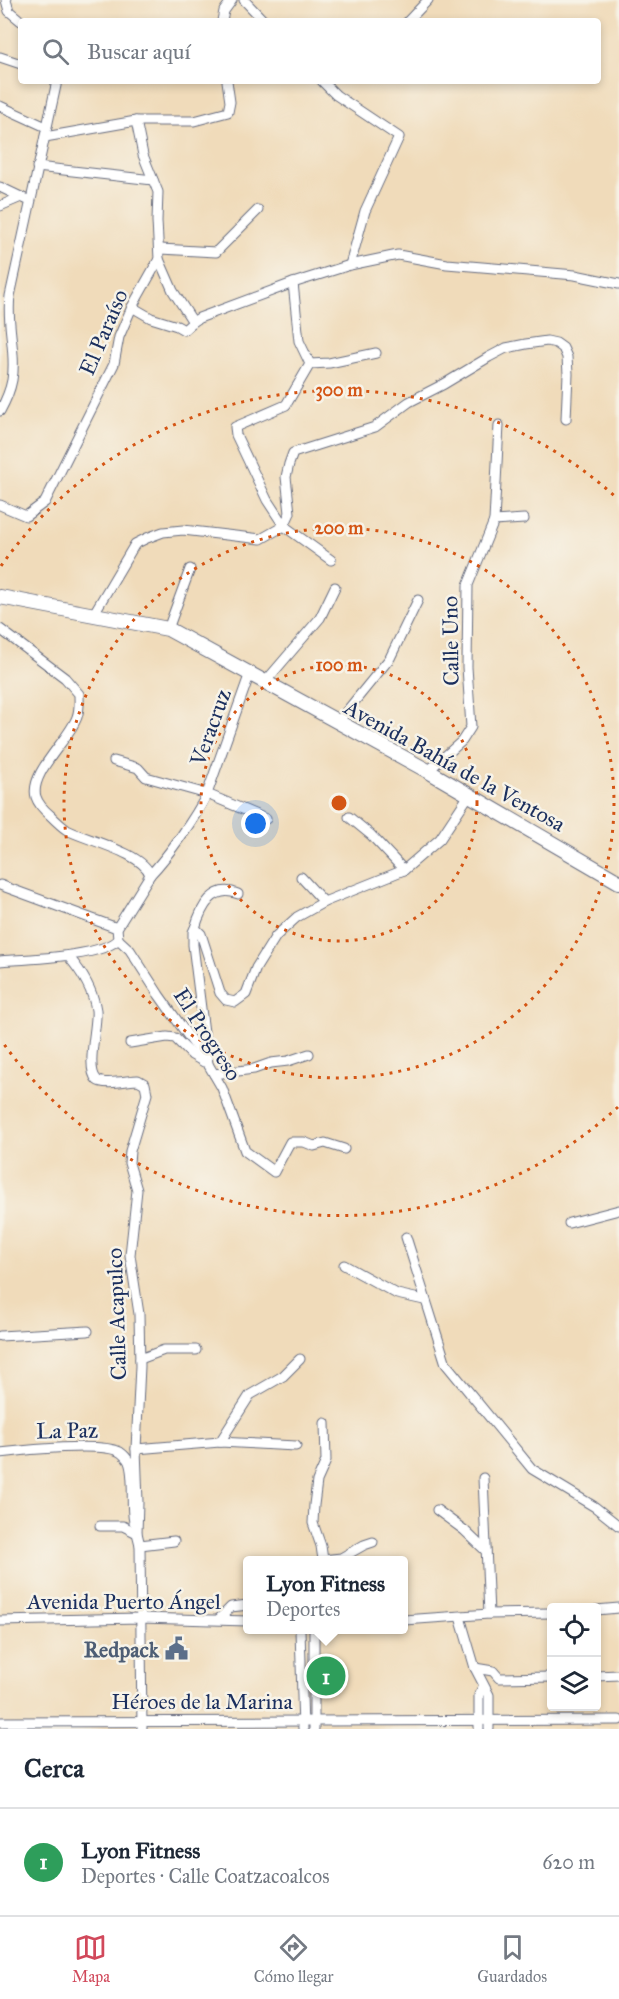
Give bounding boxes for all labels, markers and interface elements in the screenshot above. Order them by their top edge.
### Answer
search box [18,18,601,84]
icon: search [39,35,72,68]
text: Buscar aquí [87,38,190,65]
street label: El Paraíso [73,285,134,379]
text: 300 m [315,379,363,402]
text: 200 m [315,517,364,539]
street label: Calle Uno [436,596,465,686]
text: 100 m [316,654,363,676]
street label: Veracruz [184,685,237,770]
street label: Avenida Bahía de la Ventosa [339,693,571,838]
centre of rings [329,793,349,813]
your location [241,809,270,838]
street label: El Progreso [168,983,248,1086]
street label: Calle Acapulco [101,1247,132,1381]
street label: La Paz [36,1416,98,1445]
popup [243,1556,408,1634]
text: Lyon Fitness [266,1570,385,1597]
street label: Avenida Puerto Ángel [26,1588,221,1615]
text: Deportes [266,1597,340,1621]
map controls [547,1603,601,1711]
button: locate [547,1603,601,1657]
place label: Redpack [84,1636,160,1663]
public building icon: Redpack [164,1636,190,1662]
pin: 1 [306,1654,346,1698]
button: layers [547,1657,601,1711]
street label: Héroes de la Marina [111,1688,294,1715]
text: Cerca [24,1752,84,1784]
text: Lyon Fitness [81,1837,200,1864]
text: 1 [40,1850,47,1874]
text: 620 m [542,1850,595,1874]
text: Deportes · Calle Coatzacoalcos [81,1864,329,1888]
tab: Mapa [72,1931,110,1986]
tab: Cómo llegar [254,1931,333,1986]
tab: Guardados [477,1931,547,1986]

